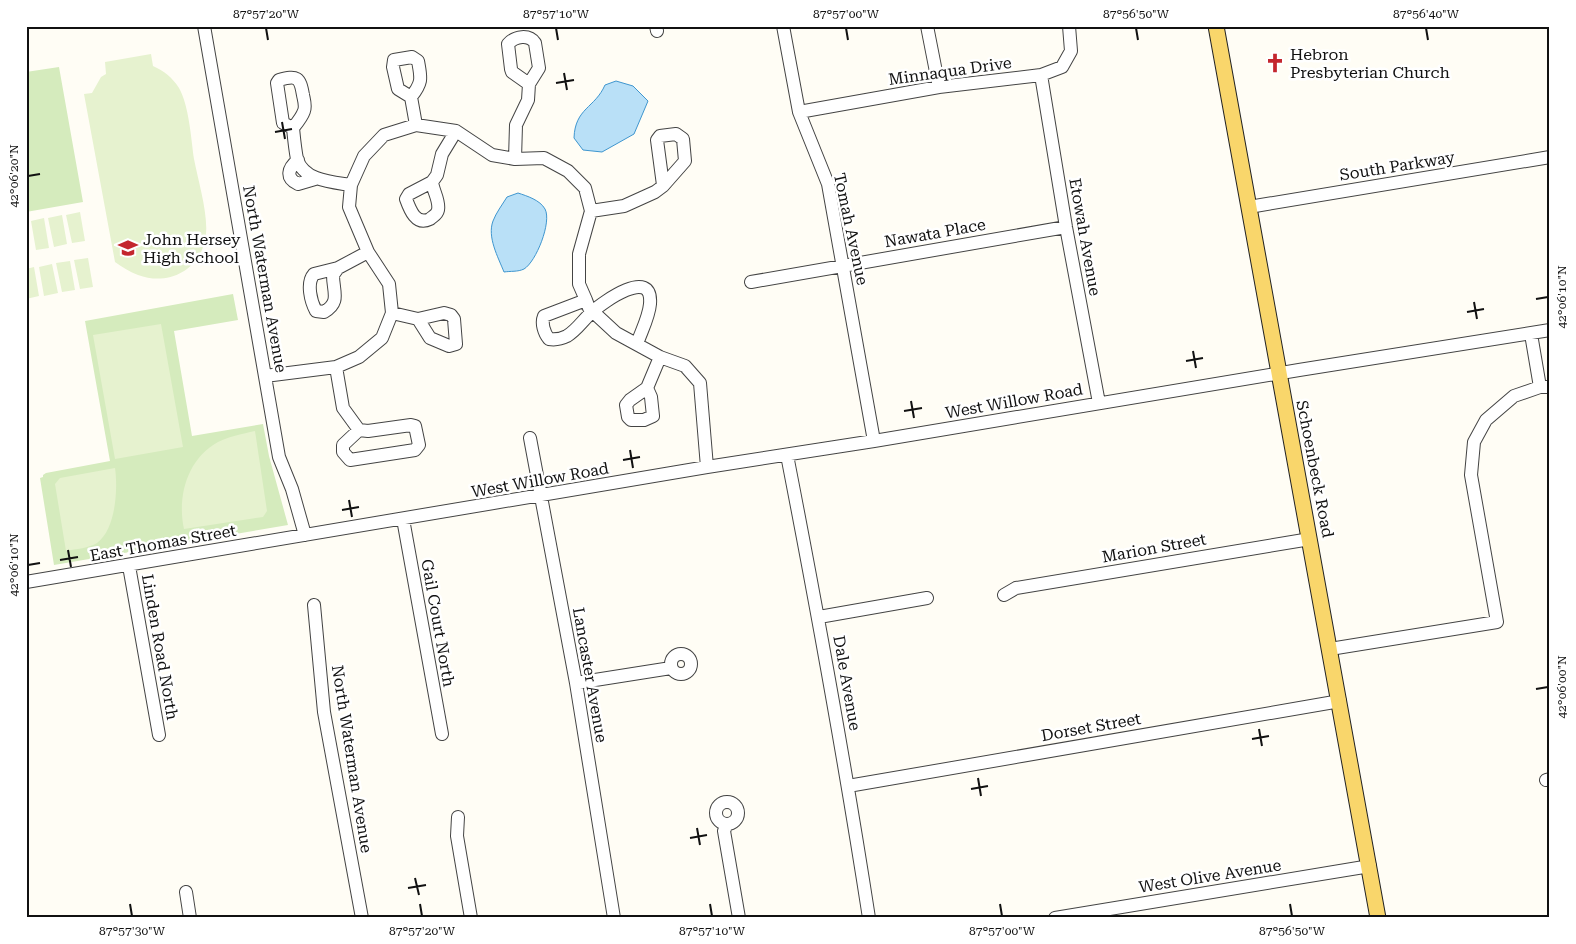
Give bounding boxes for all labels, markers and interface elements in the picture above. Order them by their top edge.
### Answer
text: 87°57'20"W [233,7,300,21]
text: 87°57'10"W [523,7,590,21]
text: 87°57'00"W [813,7,880,21]
text: 87°56'50"W [1103,7,1170,21]
text: 87°56'40"W [1393,7,1460,21]
place label: Hebron Presbyterian Church [1290,45,1450,82]
church icon: Hebron Presbyterian Church [1264,52,1286,74]
street label: Minnaqua Drive [887,53,1013,89]
text: 42°06'20"N [7,144,21,208]
street label: South Parkway [1338,147,1456,184]
street label: Tomah Avenue [830,171,872,287]
street label: Etowah Avenue [1065,177,1105,297]
street label: North Waterman Avenue [239,184,291,374]
street label: Nawata Place [883,215,987,251]
place label: John Hersey High School [143,230,241,267]
school or university icon: John Hersey High School [117,237,139,259]
text: 42°06'10"N [1555,265,1569,329]
street label: West Willow Road [944,380,1084,422]
street label: Schoenbeck Road [1292,399,1338,539]
street label: West Willow Road [470,459,610,501]
street label: East Thomas Street [88,521,238,565]
street label: Marion Street [1100,529,1208,567]
text: 42°06'10"N [7,533,21,597]
street label: Gail Court North [417,558,459,688]
street label: Linden Road North [138,573,182,721]
street label: Lancaster Avenue [569,606,611,744]
street label: Dale Avenue [829,634,865,732]
text: 42°06'00"N [1555,655,1569,719]
street label: North Waterman Avenue [328,664,376,854]
street label: Dorset Street [1040,709,1142,745]
street label: West Olive Avenue [1137,855,1283,897]
text: 87°57'30"W [99,924,166,938]
text: 87°57'20"W [389,924,456,938]
text: 87°57'10"W [679,924,746,938]
text: 87°57'00"W [969,924,1036,938]
text: 87°56'50"W [1259,924,1326,938]

